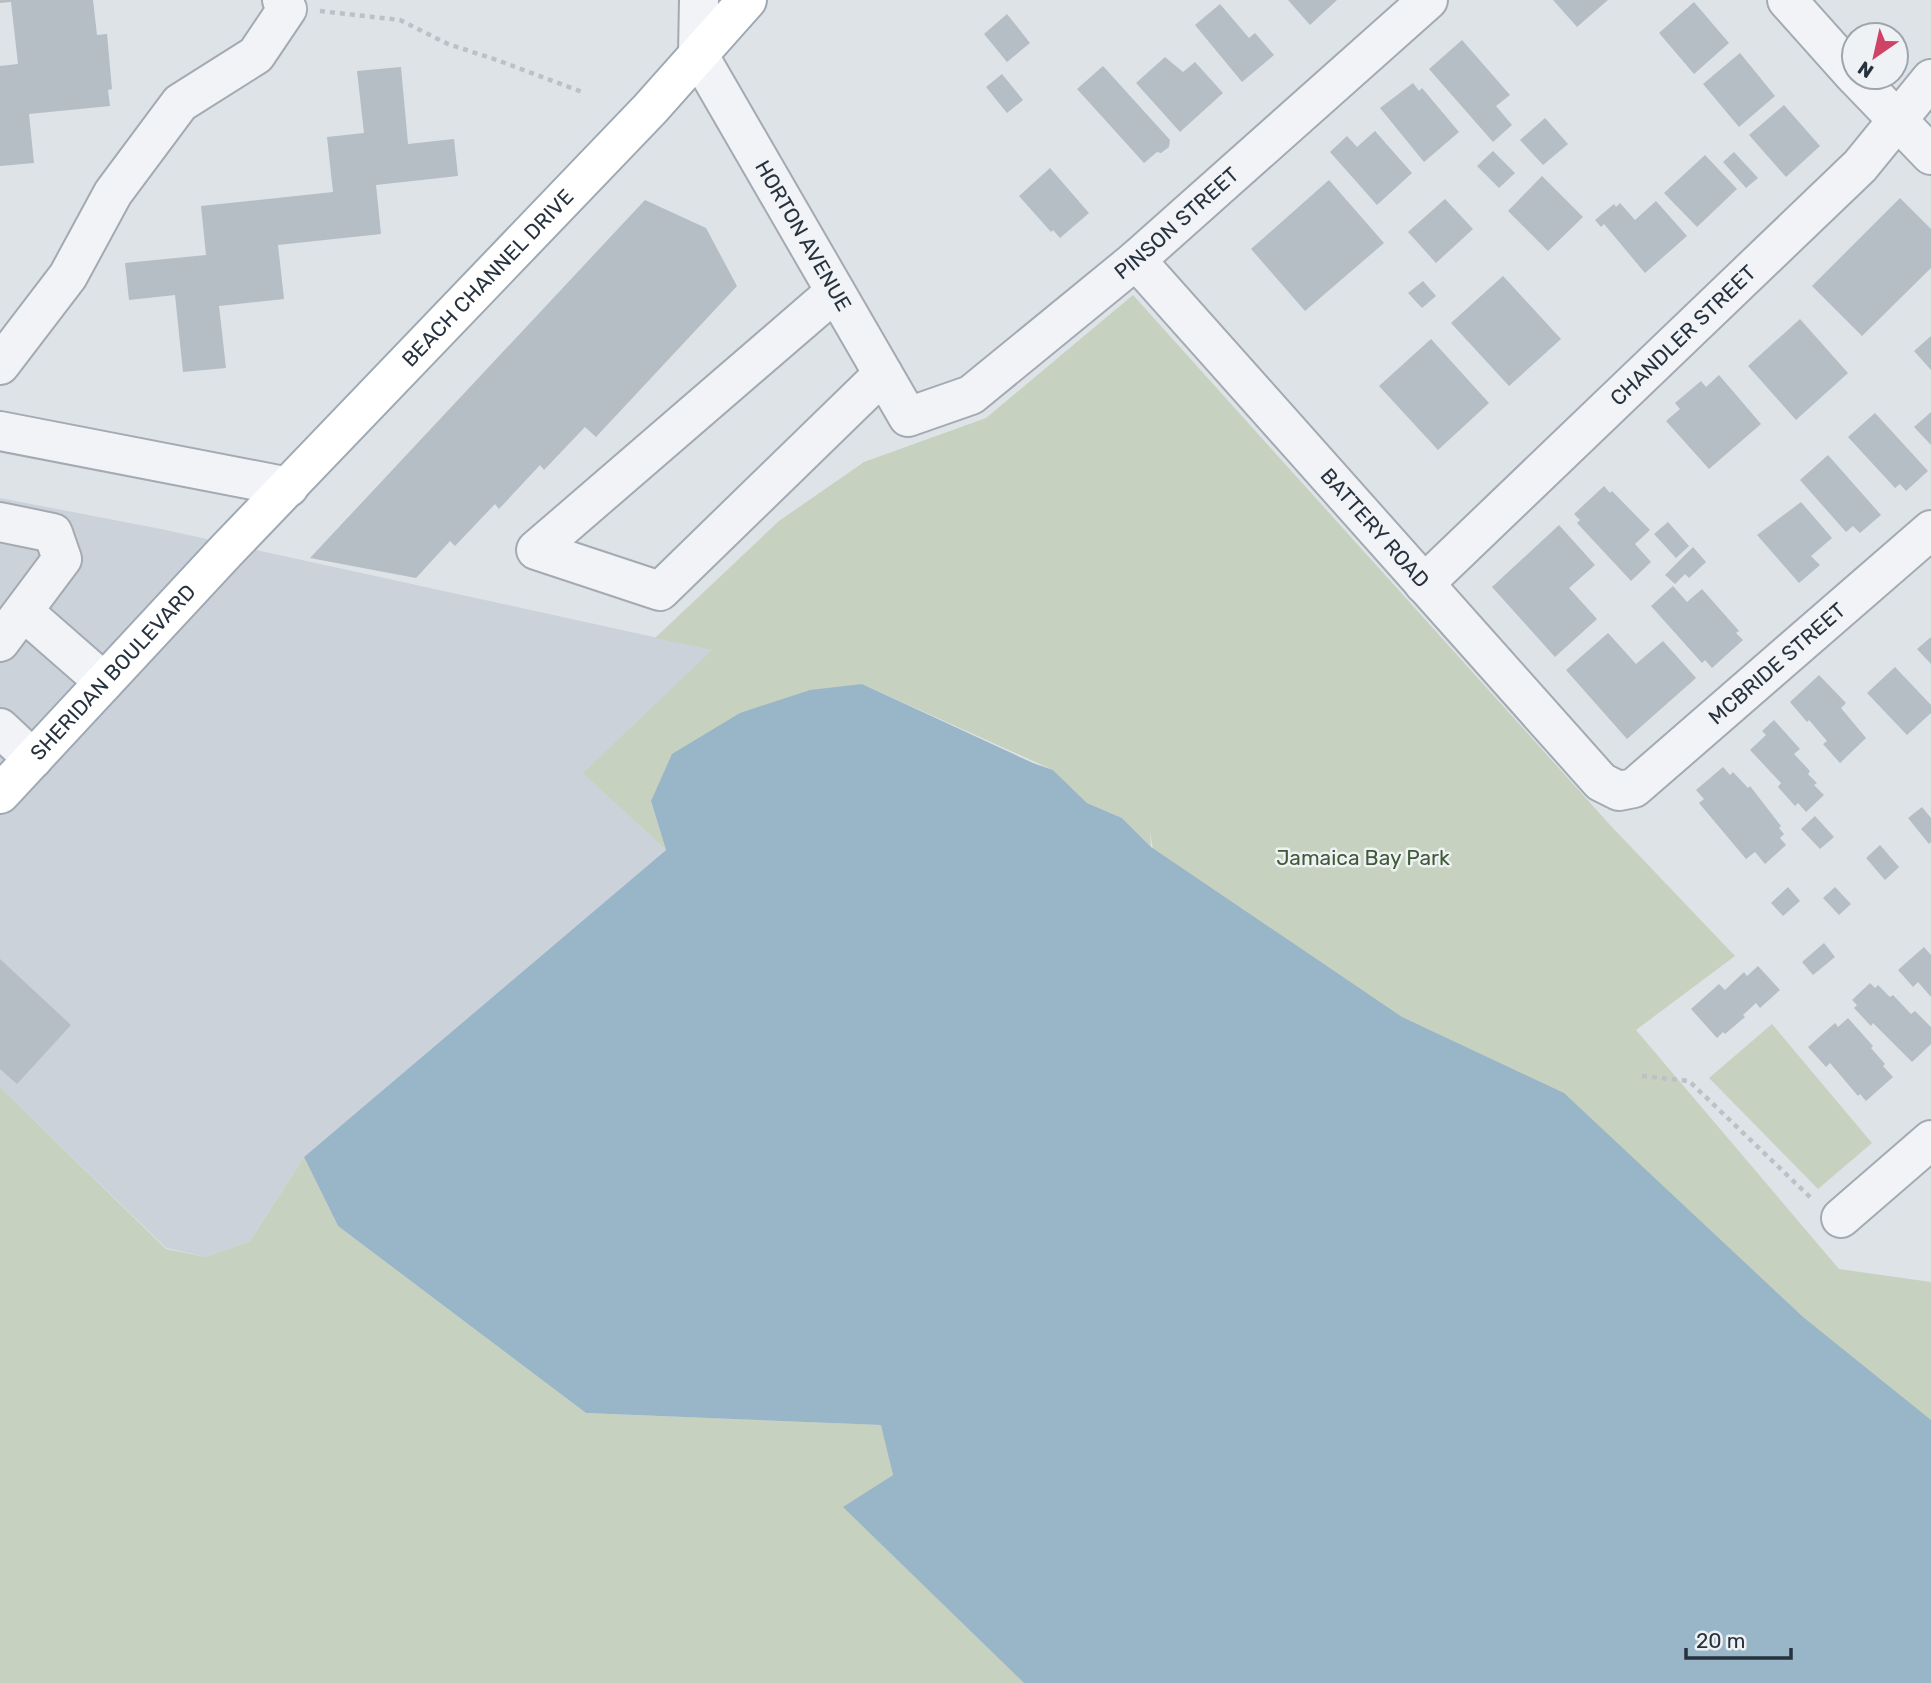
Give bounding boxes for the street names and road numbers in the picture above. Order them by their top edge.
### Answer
street label: HORTON AVENUE [750,156,857,315]
street label: PINSON STREET [1109,162,1244,284]
street label: BEACH CHANNEL DRIVE [396,184,578,372]
street label: CHANDLER STREET [1605,260,1761,411]
street label: BATTERY ROAD [1316,463,1435,592]
street label: SHERIDAN BOULEVARD [25,579,200,765]
street label: MCBRIDE STREET [1703,597,1850,730]

